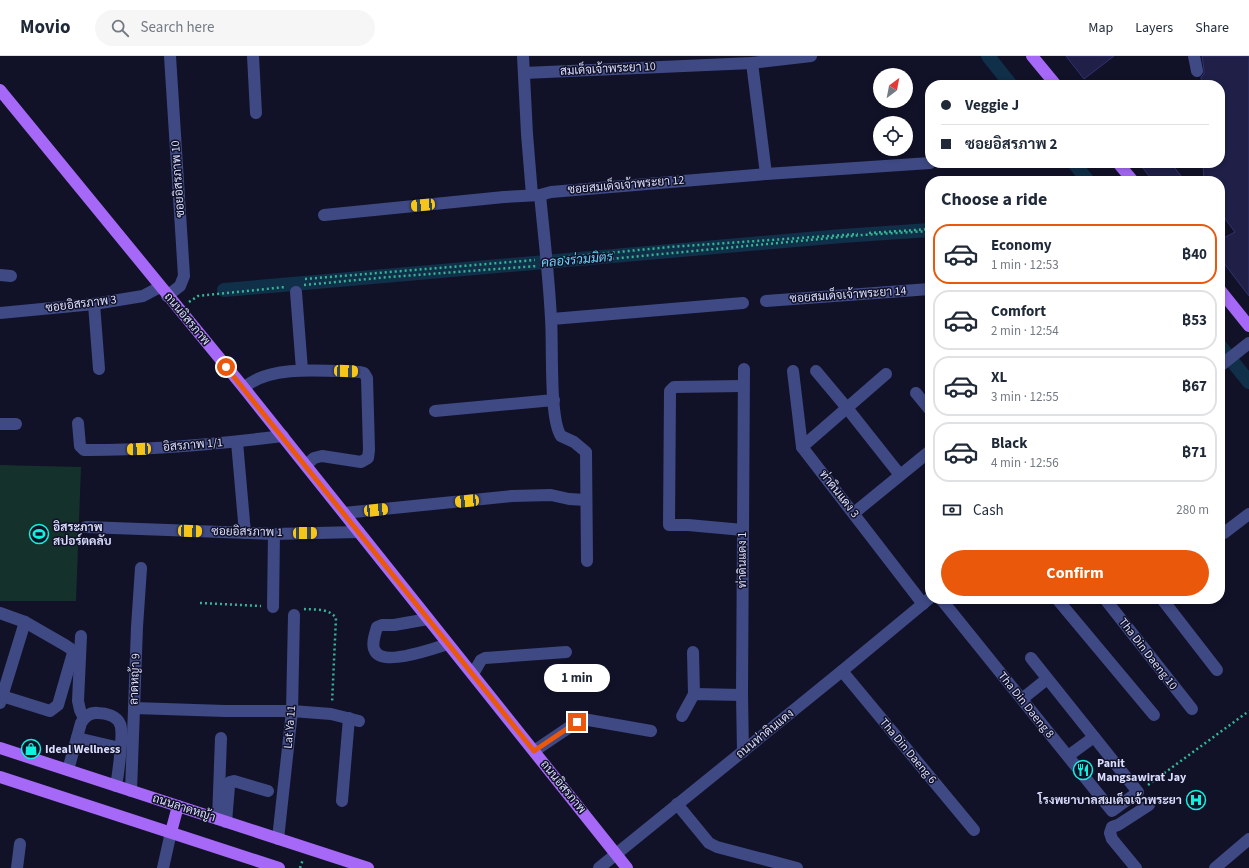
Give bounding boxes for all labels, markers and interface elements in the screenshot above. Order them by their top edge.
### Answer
search box [95,10,375,46]
text: Movio [20,14,71,41]
icon: search [109,17,131,39]
text: Search here [141,17,215,38]
text: Map [1088,18,1113,38]
text: Layers [1135,18,1173,38]
text: Share [1195,18,1229,38]
street label: สมเด็จเจ้าพระยา 10 [560,57,656,80]
north arrow [873,68,913,108]
map controls [873,68,913,156]
text: Veggie J [965,95,1019,116]
button: locate [873,116,913,156]
text: ซอยอิสรภาพ 2 [965,134,1057,155]
street label: ซอยอิสรภาพ 10 [167,140,189,218]
street label: ซอยสมเด็จเจ้าพระยา 12 [567,170,685,199]
text: Choose a ride [941,187,1047,212]
car [411,198,435,212]
text: Economy [991,235,1052,256]
icon: car [943,236,979,272]
text: ฿40 [1182,244,1207,265]
water label: คลองร่วมมิตร [540,248,614,272]
text: 1 min · 12:53 [991,256,1059,274]
street label: ซอยสมเด็จเจ้าพระยา 14 [789,281,907,308]
street label: ถนนอิสรภาพ [160,289,214,349]
street label: ซอยอิสรภาพ 3 [45,291,117,317]
text: Comfort [991,301,1046,322]
icon: car [943,302,979,338]
text: ฿53 [1182,310,1207,331]
text: 2 min · 12:54 [991,322,1059,340]
route start [217,358,235,376]
car [334,365,358,377]
text: XL [991,367,1007,388]
icon: car [943,368,979,404]
text: ฿67 [1182,376,1207,397]
text: 3 min · 12:55 [991,388,1059,406]
text: Black [991,433,1028,454]
street label: อิสรภาพ 1/1 [162,434,224,456]
icon: car [943,434,979,470]
car [127,442,151,456]
text: ฿71 [1182,442,1207,463]
text: 4 min · 12:56 [991,454,1059,472]
street label: ท่าดินแดง 3 [815,467,863,521]
car [454,494,480,508]
icon: cash [941,499,963,521]
text: Cash [973,500,1004,521]
text: 280 m [1176,501,1209,519]
car [363,503,389,517]
place label: อิสระภาพ สปอร์ตคลับ [53,519,112,550]
sports icon: อิสระภาพ สปอร์ตคลับ [28,523,50,545]
street label: ซอยอิสรภาพ 1 [211,523,283,541]
car [178,525,202,537]
car [293,527,317,539]
street label: ท่าดินแดง 1 [734,532,751,588]
button: Confirm [941,550,1209,596]
street label: Tha Din Daeng 10 [1115,614,1182,694]
street label: ลาดหญ้า 9 [126,653,144,705]
callout: 1 min [544,664,610,692]
street label: Tha Din Daeng 8 [994,668,1058,742]
text: 1 min [561,669,593,687]
street label: Lat Ya 11 [280,705,300,749]
street label: ถนนท่าดินแดง [732,705,798,763]
route end [568,713,586,731]
street label: Tha Din Daeng 6 [875,714,941,788]
shop icon: Ideal Wellness [20,738,42,760]
place label: Ideal Wellness [45,741,120,758]
place label: Panit Mangsawirat Jay [1097,755,1187,786]
street label: ถนนอิสรภาพ [536,757,590,817]
restaurant icon: Panit Mangsawirat Jay [1072,759,1094,781]
hospital icon: โรงพยาบาลสมเด็จเจ้าพระยา [1185,789,1207,811]
street label: ถนนลาดหญ้า [150,790,218,826]
place label: โรงพยาบาลสมเด็จเจ้าพระยา [1037,792,1182,809]

